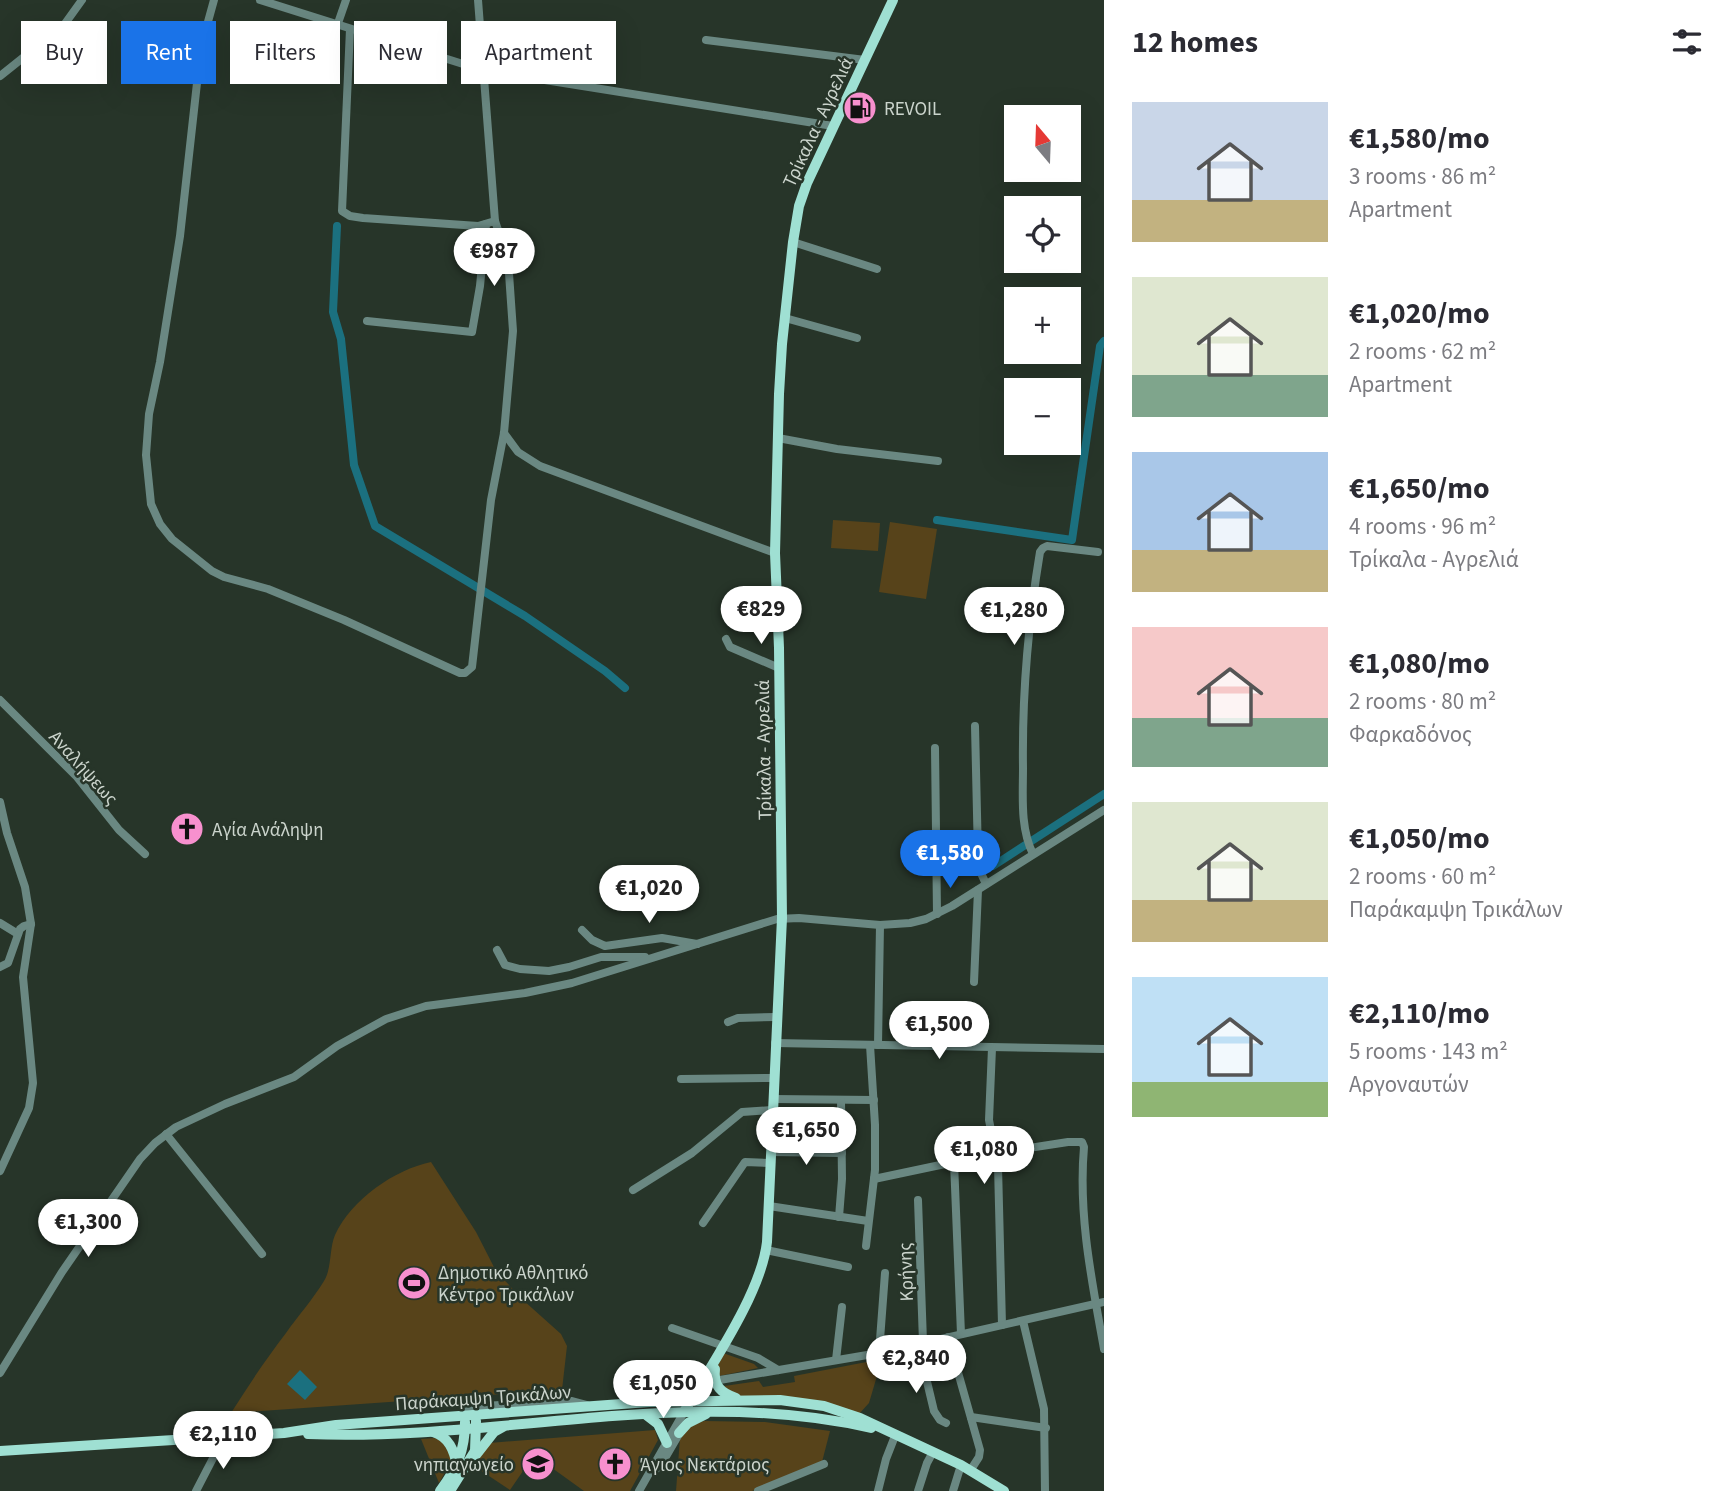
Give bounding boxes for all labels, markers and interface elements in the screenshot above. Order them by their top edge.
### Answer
chip: Buy [21,21,107,84]
chip: Rent [121,21,216,84]
chip: Filters [230,21,340,84]
chip: New [354,21,447,84]
chip: Apartment [461,21,616,84]
text: 12 homes [1132,21,1258,64]
icon: filters [1668,23,1706,61]
street label: Τρίκαλα - Αγρελιά [777,53,860,192]
fuel station icon: REVOIL [841,89,879,127]
place label: REVOIL [884,96,941,123]
north arrow [1004,105,1082,182]
map controls [1004,105,1081,455]
text: €1,580/mo [1349,117,1490,160]
icon: home [1188,130,1272,214]
text: 3 rooms · 86 m² [1349,160,1496,193]
text: Apartment [1349,193,1452,226]
button: locate [1004,196,1081,273]
pin: €987 [453,229,535,288]
text: €987 [470,234,518,267]
button: + [1004,287,1081,364]
text: €1,020/mo [1349,292,1490,335]
icon: home [1188,305,1272,389]
text: 2 rooms · 62 m² [1349,335,1496,368]
text: Apartment [1349,368,1452,401]
button: − [1004,378,1081,455]
text: €1,650/mo [1349,467,1490,510]
icon: home [1188,480,1272,564]
text: 4 rooms · 96 m² [1349,510,1496,543]
text: Τρίκαλα - Αγρελιά [1349,543,1519,576]
pin: €829 [720,586,802,646]
pin: €1,280 [957,588,1071,647]
text: €829 [737,592,785,625]
text: €1,280 [980,593,1048,626]
text: €1,080/mo [1349,642,1490,685]
icon: home [1188,655,1272,739]
street label: Τρίκαλα - Αγρελιά [750,679,779,820]
text: 2 rooms · 80 m² [1349,685,1496,718]
text: Φαρκαδόνος [1349,718,1472,751]
street label: Αναλήψεως [42,725,124,811]
church icon: Αγία Ανάληψη [168,810,206,848]
place label: Αγία Ανάληψη [212,817,323,844]
text: €1,050/mo [1349,817,1490,860]
pin: €1,580 [893,830,1007,890]
icon: home [1188,830,1272,914]
text: €1,580 [916,836,984,869]
text: 2 rooms · 60 m² [1349,860,1496,893]
pin: €1,020 [592,866,706,925]
text: €1,020 [615,871,683,904]
text: Παράκαμψη Τρικάλων [1349,893,1563,926]
text: €2,110/mo [1349,992,1490,1035]
pin: €1,500 [882,1002,996,1061]
icon: home [1188,1005,1272,1089]
text: €1,500 [905,1007,973,1040]
text: 5 rooms · 143 m² [1349,1035,1508,1068]
text: Αργοναυτών [1349,1068,1469,1101]
pin: €1,650 [749,1108,863,1167]
text: €1,650 [772,1113,840,1146]
pin: €1,080 [927,1126,1041,1186]
text: €1,080 [950,1132,1018,1165]
pin: €1,300 [31,1200,145,1259]
text: €1,300 [54,1205,122,1238]
street label: Κρήνης [892,1242,921,1302]
place label: Δημοτικό Αθλητικό Κέντρο Τρικάλων [438,1260,588,1309]
sports icon: Δημοτικό Αθλητικό Κέντρο Τρικάλων [395,1264,433,1302]
pin: €2,840 [859,1336,973,1395]
text: €2,840 [882,1341,950,1374]
pin: €1,050 [606,1360,720,1420]
text: €1,050 [629,1366,697,1399]
street label: Παράκαμψη Τρικάλων [394,1379,572,1418]
pin: €2,110 [166,1412,280,1471]
text: €2,110 [189,1417,257,1450]
school or university icon: νηπιαγωγείο [519,1445,557,1483]
church icon: Άγιος Νεκτάριος [596,1445,634,1483]
place label: νηπιαγωγείο [414,1452,514,1479]
place label: Άγιος Νεκτάριος [640,1452,769,1479]

